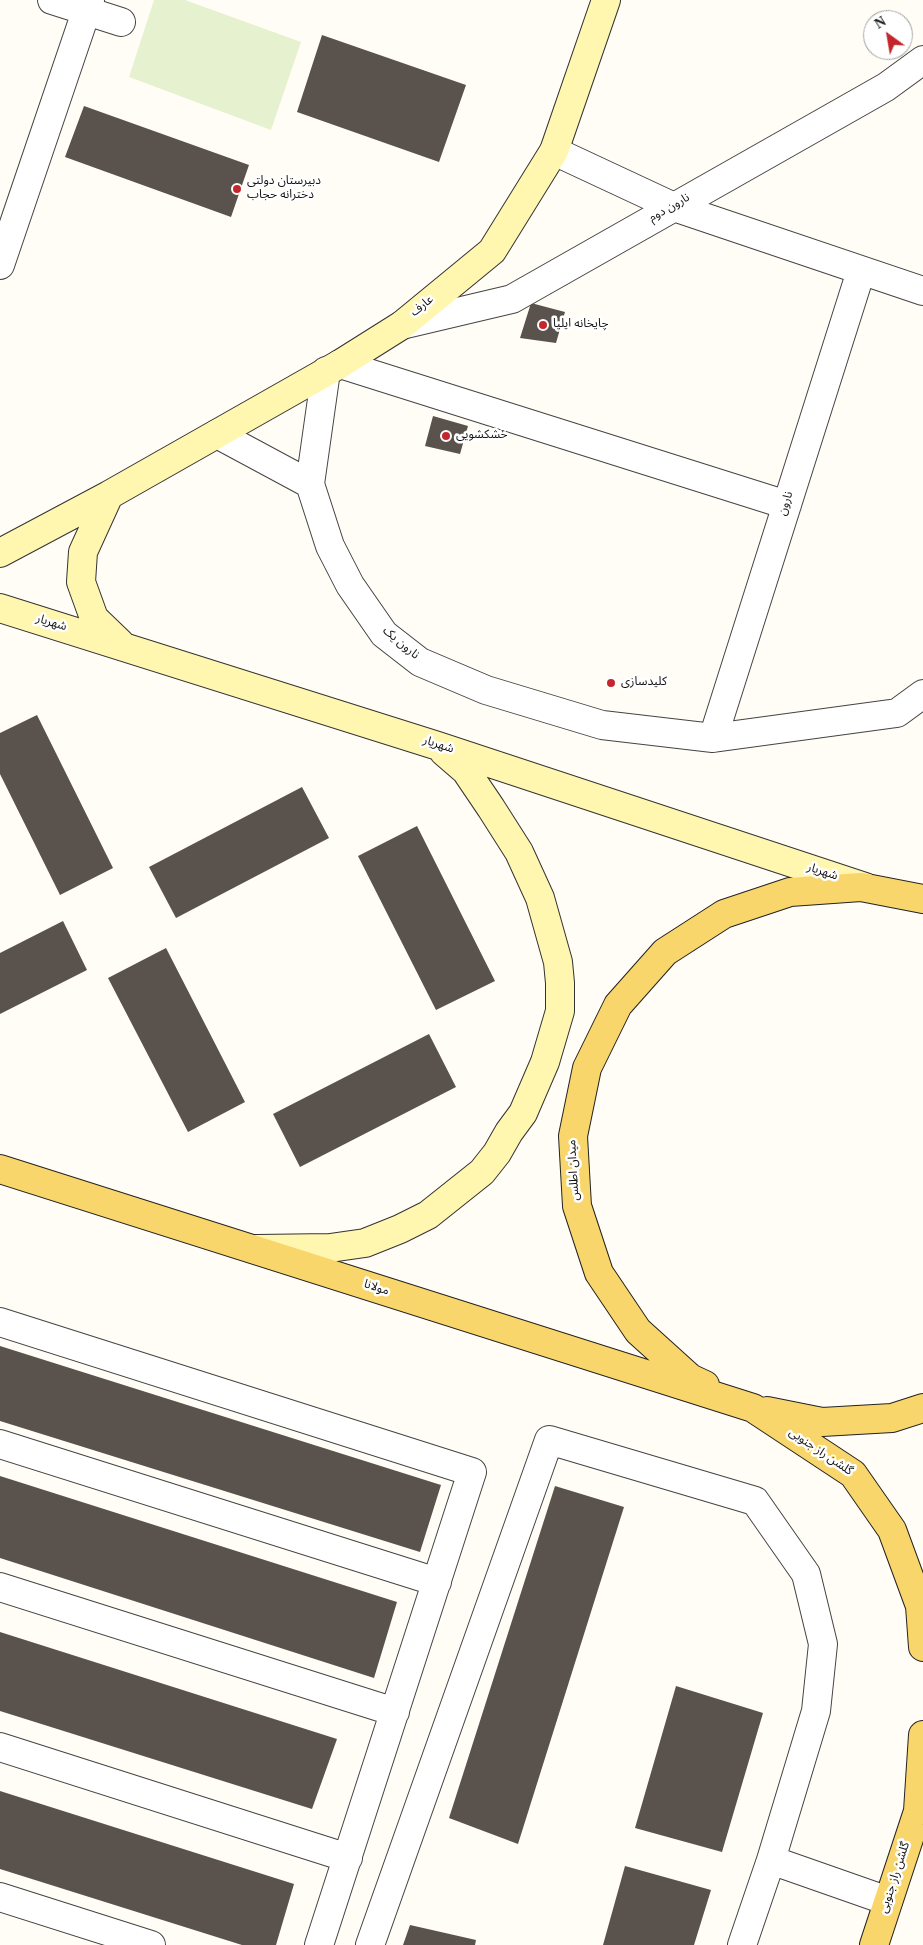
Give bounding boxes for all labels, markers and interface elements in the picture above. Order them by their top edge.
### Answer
north arrow [863,10,913,60]
text: N [872,14,889,32]
place label: دبیرستان دولتی دخترانه حجاب [247,175,321,203]
marker: دبیرستان دولتی دخترانه حجاب [231,183,243,195]
street label: نارون دوم [647,192,693,226]
street label: عارف [409,293,437,321]
place label: چایخانه ایلیا [553,318,608,332]
marker: چایخانه ایلیا [537,319,549,331]
place label: خشکشویی [456,429,508,443]
marker: خشکشویی [440,430,452,442]
street label: نارون [777,490,797,518]
street label: شهریار [34,613,68,635]
street label: نارون یک [379,625,421,663]
place label: کلیدسازی [621,676,667,690]
marker: کلیدسازی [605,677,617,689]
street label: شهریار [421,734,455,758]
street label: شهریار [805,861,839,885]
street label: میدان اطلس [566,1139,584,1201]
street label: مولانا [362,1278,390,1300]
street label: گلشن راز جنوبی [785,1426,855,1480]
street label: گلشن راز جنوبی [878,1841,914,1915]

